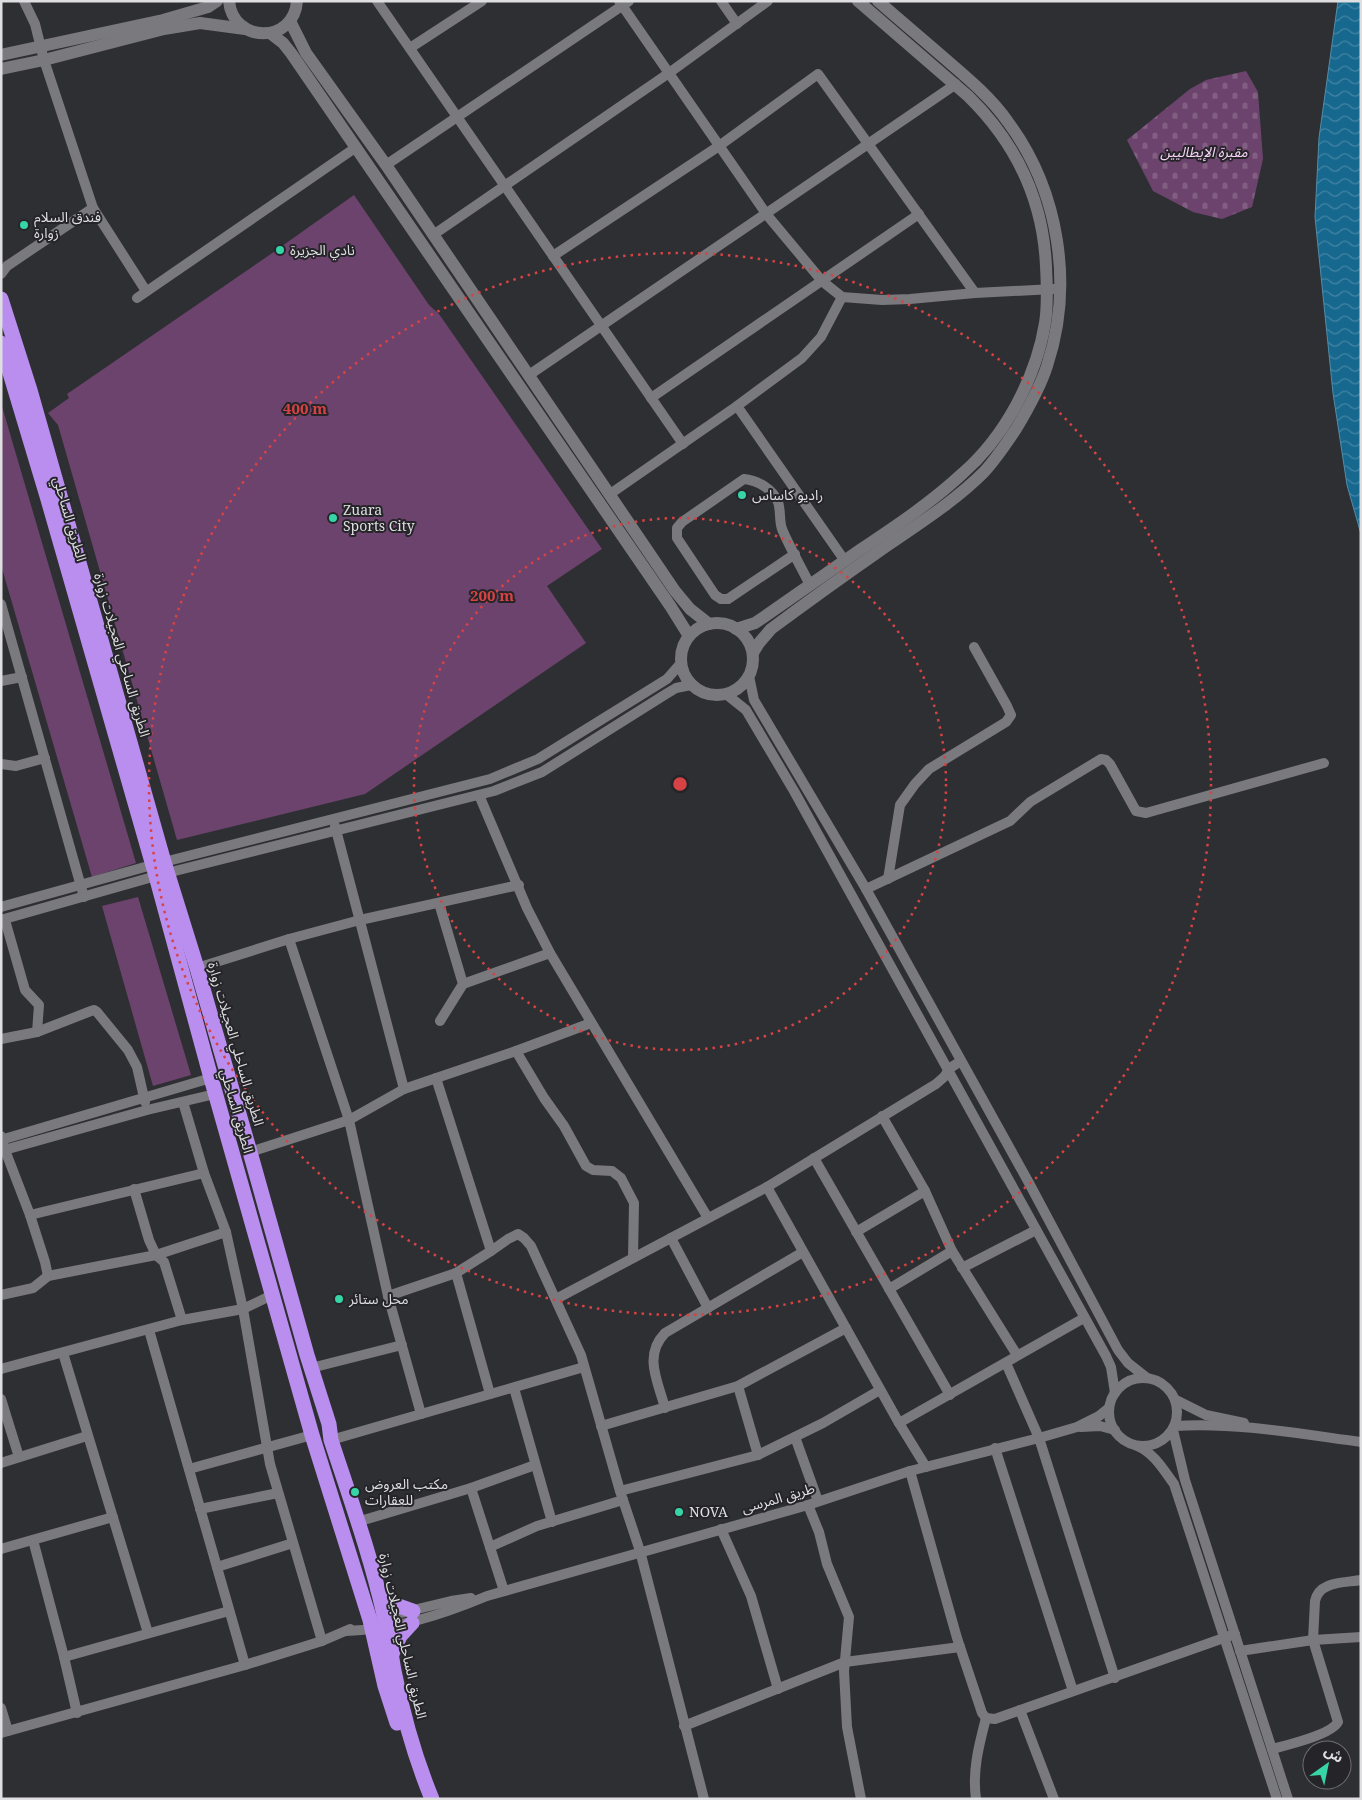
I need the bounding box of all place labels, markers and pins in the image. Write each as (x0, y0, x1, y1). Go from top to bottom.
place label: فندق السلام زوارة (34, 207, 101, 242)
marker: فندق السلام زوارة (18, 219, 30, 231)
place label: نادي الجزيرة (290, 240, 355, 261)
marker: نادي الجزيرة (274, 244, 286, 256)
place label: راديو كاساس (752, 485, 823, 504)
marker: راديو كاساس (736, 489, 748, 501)
place label: Zuara Sports City (343, 500, 415, 535)
marker: Zuara Sports City (327, 512, 339, 524)
centre of rings (671, 775, 689, 793)
place label: محل ستائر (348, 1289, 409, 1308)
marker: محل ستائر (333, 1293, 345, 1305)
place label: مكتب العروض للعقارات (365, 1474, 448, 1509)
marker: مكتب العروض للعقارات (349, 1486, 361, 1498)
place label: NOVA (689, 1502, 728, 1521)
marker: NOVA (673, 1506, 685, 1518)

